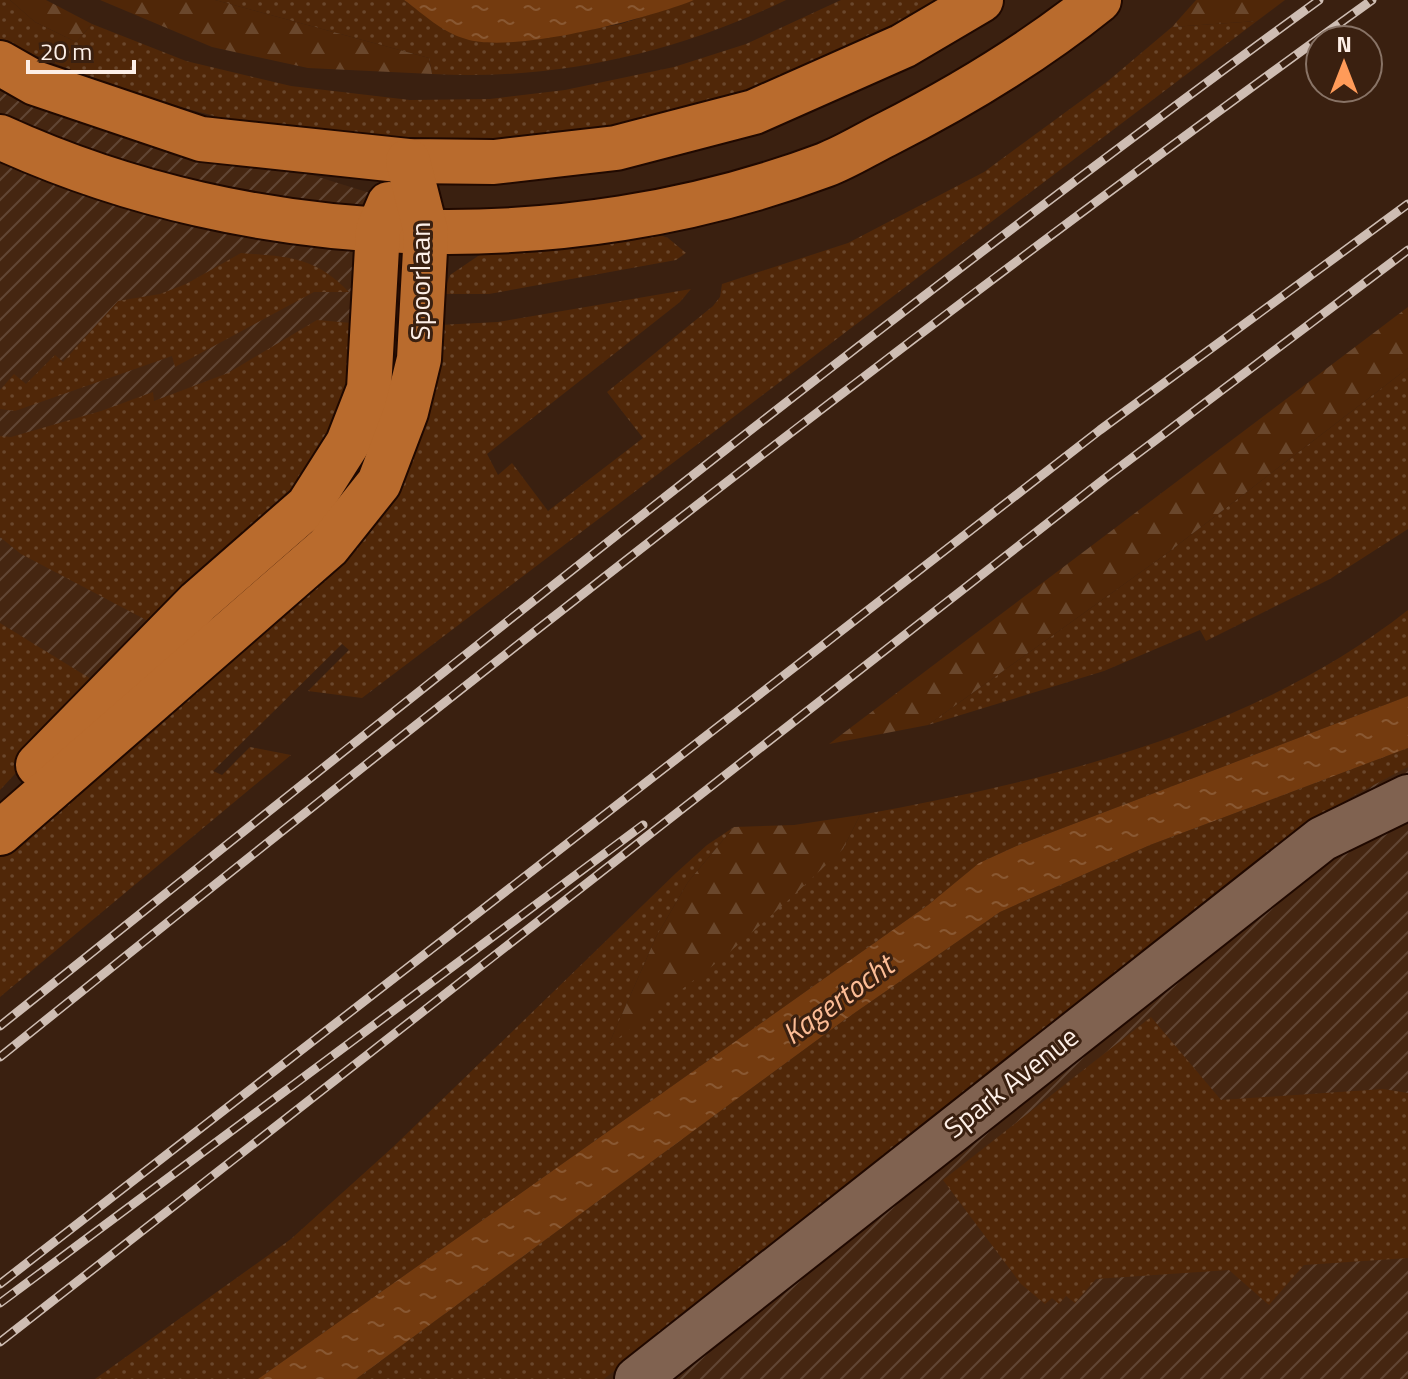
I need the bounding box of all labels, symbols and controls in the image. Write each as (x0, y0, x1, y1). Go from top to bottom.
scale bar (28, 24, 134, 74)
north arrow (1304, 24, 1384, 104)
text: N (1336, 27, 1352, 61)
text: 20 m (40, 33, 92, 69)
street label: Spoorlaan (398, 222, 441, 340)
water label: Kagertocht (772, 941, 906, 1056)
street label: Spark Avenue (934, 1015, 1087, 1148)

